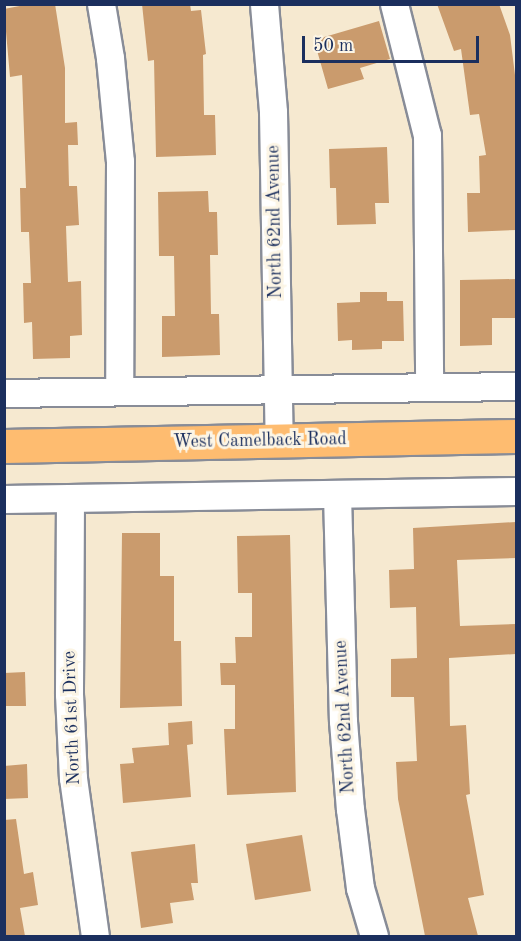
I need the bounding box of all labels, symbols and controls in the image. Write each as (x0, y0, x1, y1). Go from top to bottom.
scale bar (305, 24, 482, 62)
text: 50 m (313, 37, 353, 55)
street label: North 62nd Avenue (263, 145, 287, 299)
street label: West Camelback Road (173, 429, 347, 453)
street label: North 62nd Avenue (330, 640, 360, 794)
street label: North 61st Drive (59, 650, 85, 786)

